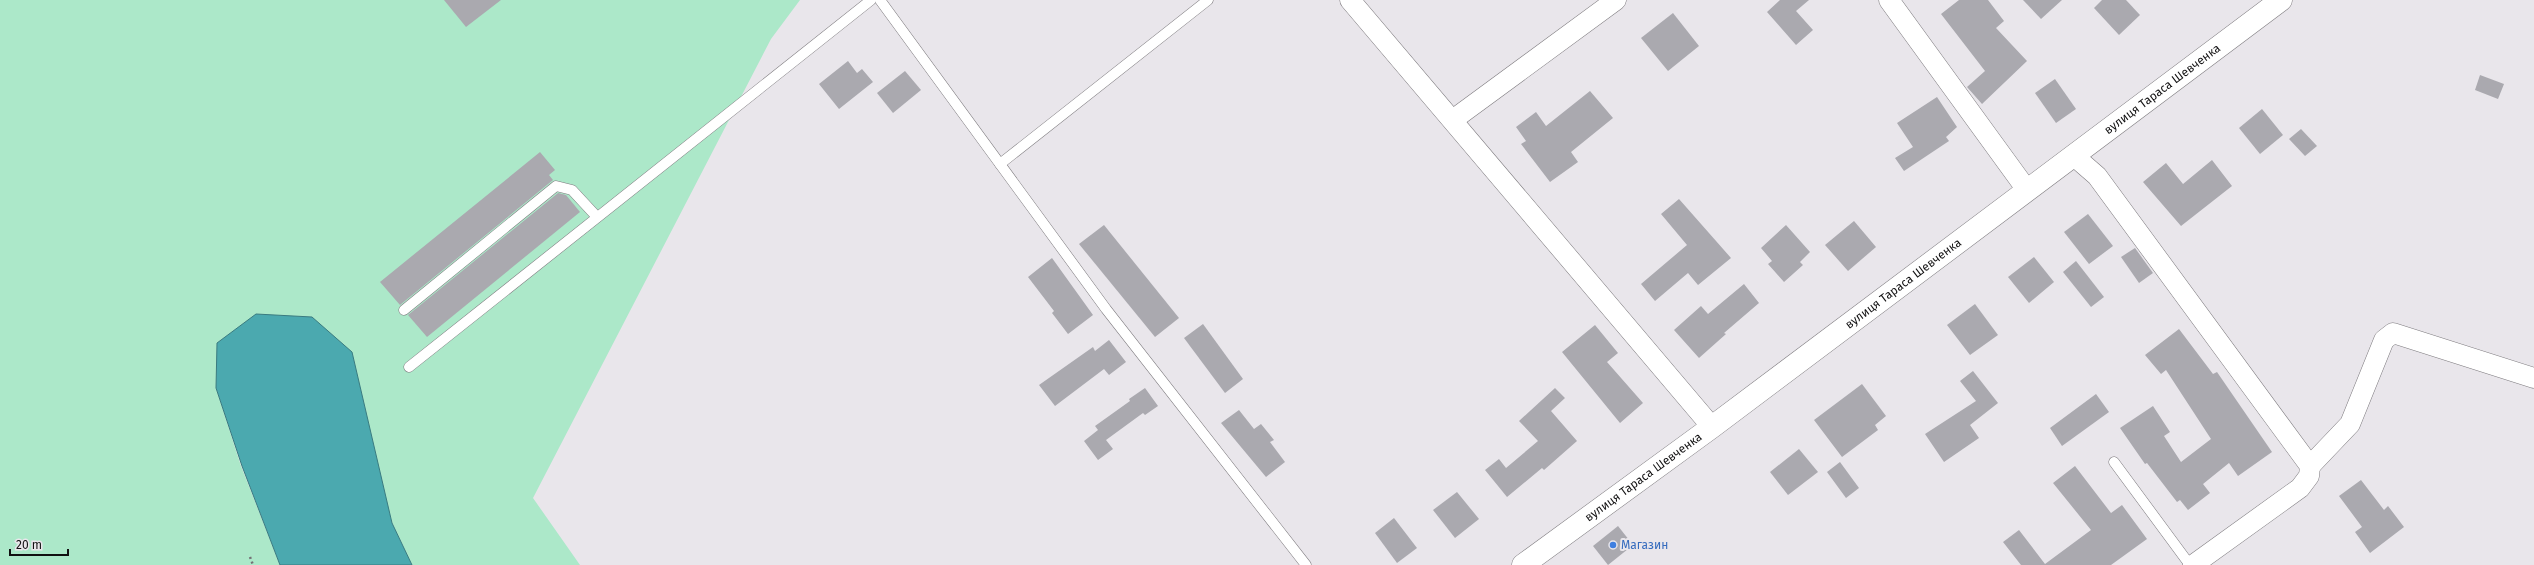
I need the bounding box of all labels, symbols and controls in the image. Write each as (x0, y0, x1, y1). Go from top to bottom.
street label: вулиця Тараса Шевченка (2101, 41, 2223, 137)
street label: вулиця Тараса Шевченка (1842, 235, 1964, 332)
street label: вулиця Тараса Шевченка (1582, 430, 1705, 525)
scale bar (10, 531, 68, 557)
text: 20 m (16, 538, 42, 552)
place label: Магазин (1621, 538, 1668, 552)
marker: Магазин (1608, 540, 1618, 550)

